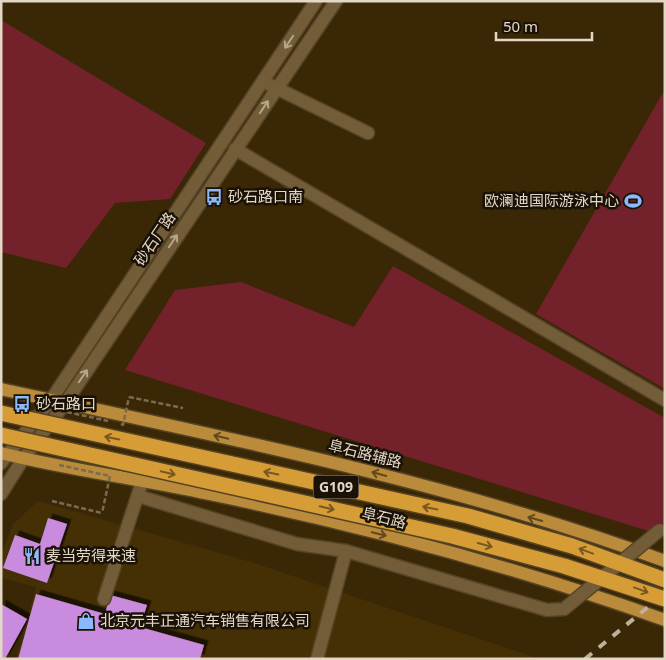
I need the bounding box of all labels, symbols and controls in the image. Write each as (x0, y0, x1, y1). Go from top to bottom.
scale bar (496, 10, 592, 42)
text: 50 m (503, 16, 538, 36)
one-way arrow (284, 35, 295, 49)
one-way arrow (259, 100, 269, 114)
place label: 砂石路口南 (228, 186, 303, 206)
bus stop icon: 砂石路口南 (204, 187, 224, 207)
place label: 欧澜迪国际游泳中心 (484, 190, 619, 210)
sports icon: 欧澜迪国际游泳中心 (623, 191, 643, 211)
street label: 砂石厂路 (129, 208, 179, 269)
one-way arrow (168, 235, 178, 249)
one-way arrow (78, 370, 88, 384)
place label: 砂石路口 (36, 393, 96, 413)
bus stop icon: 砂石路口 (12, 394, 32, 414)
one-way arrow (213, 432, 229, 441)
one-way arrow (105, 433, 121, 442)
street label: 阜石路辅路 (326, 434, 404, 472)
one-way arrow (263, 468, 279, 477)
one-way arrow (160, 469, 176, 478)
one-way arrow (372, 469, 388, 479)
road number: G109 (314, 476, 358, 498)
street label: 阜石路 (360, 502, 409, 532)
one-way arrow (422, 503, 438, 512)
one-way arrow (319, 504, 335, 513)
one-way arrow (528, 513, 544, 523)
one-way arrow (371, 530, 387, 539)
one-way arrow (477, 541, 493, 550)
place label: 麦当劳得来速 (46, 545, 136, 565)
restaurant icon: 麦当劳得来速 (22, 546, 42, 566)
one-way arrow (579, 546, 594, 555)
one-way arrow (633, 586, 648, 595)
place label: 北京元丰正通汽车销售有限公司 (100, 610, 310, 630)
shop icon: 北京元丰正通汽车销售有限公司 (76, 611, 96, 631)

